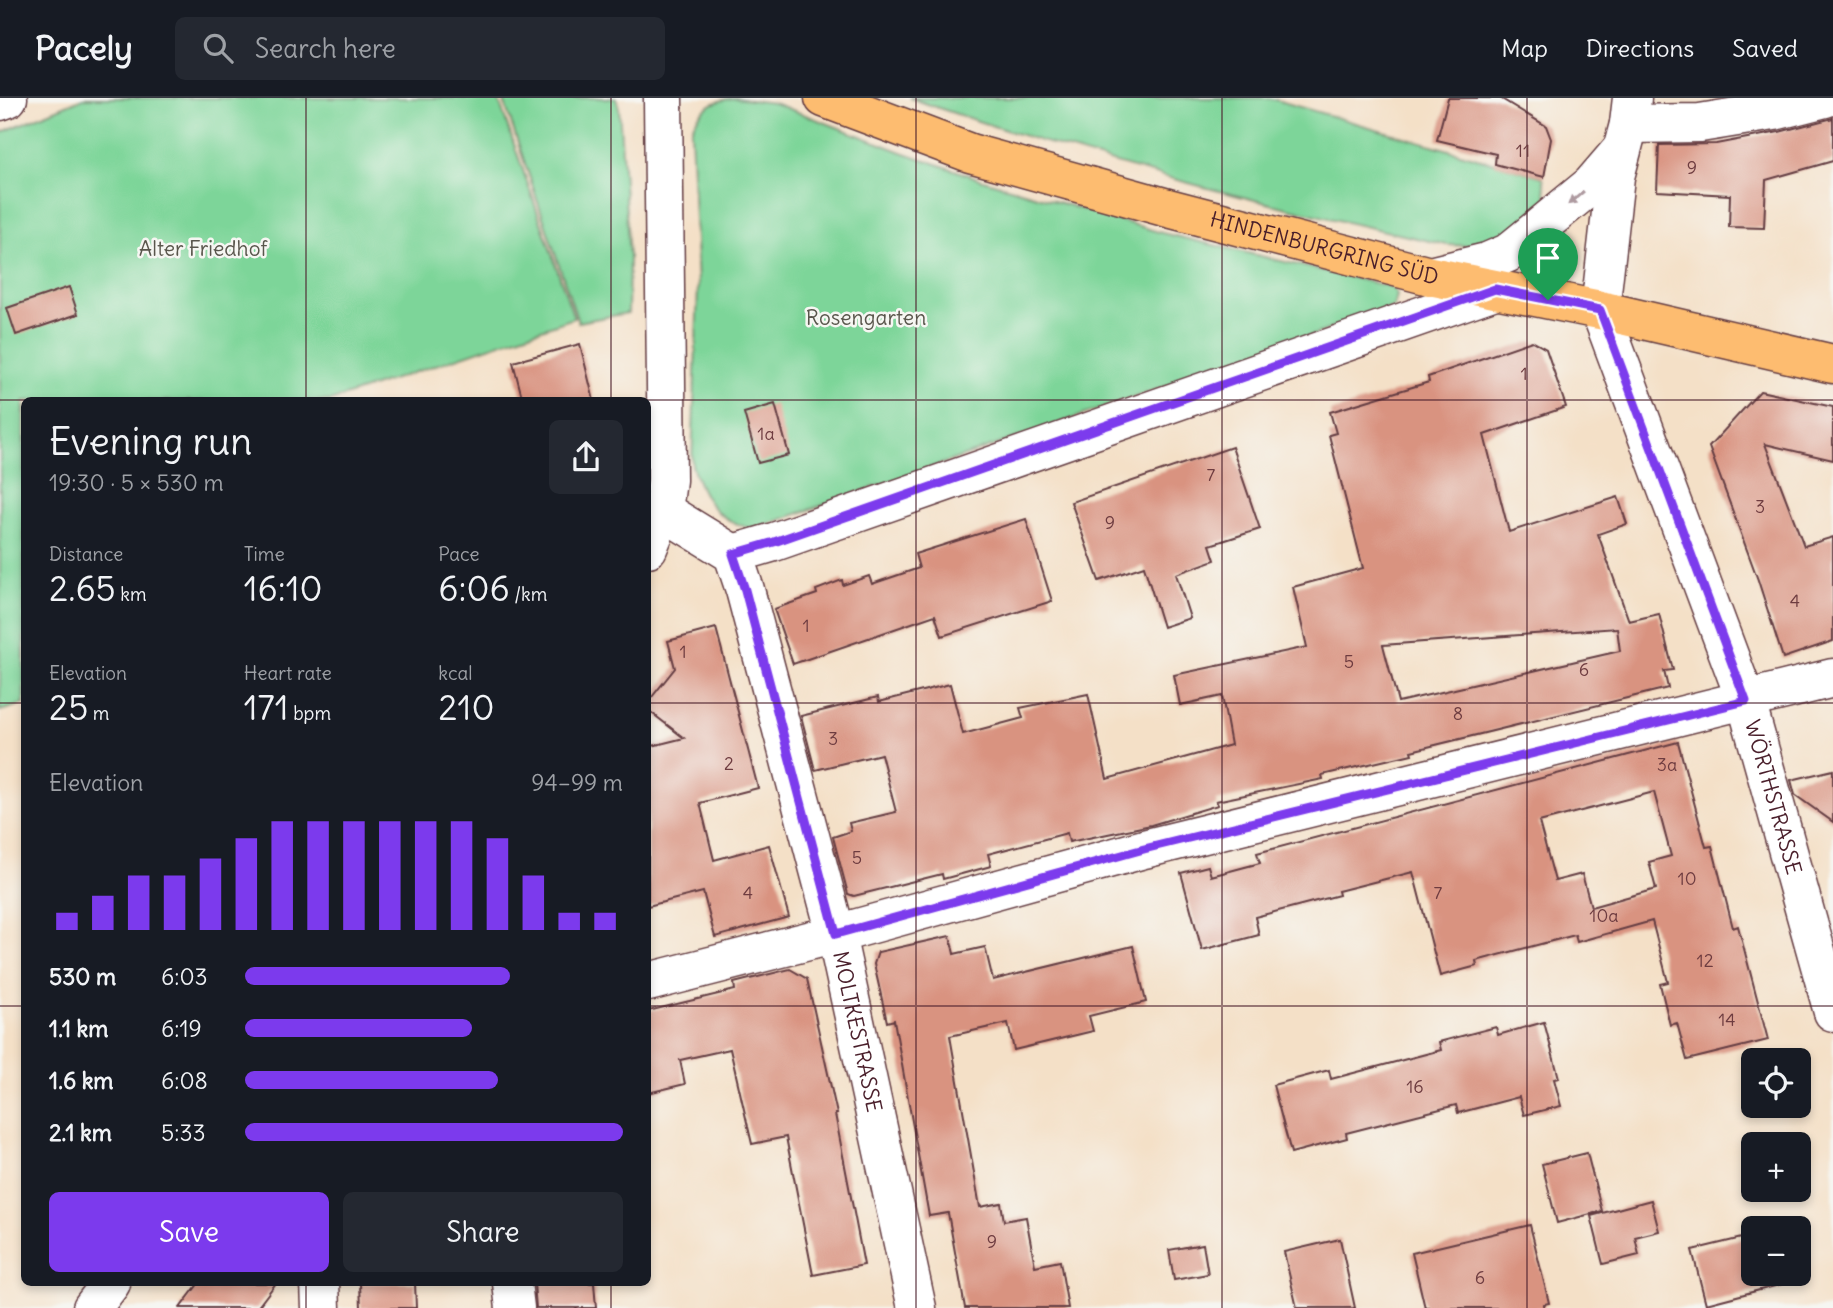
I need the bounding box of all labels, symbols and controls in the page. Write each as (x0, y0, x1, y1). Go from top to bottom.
search box (175, 17, 665, 80)
text: Pacely (35, 27, 133, 69)
icon: search (199, 29, 237, 67)
text: Search here (255, 32, 396, 65)
text: Map (1501, 33, 1548, 63)
text: Directions (1586, 33, 1694, 63)
text: Saved (1732, 33, 1798, 63)
house number: 11 (1516, 139, 1530, 162)
house number: 9 (1687, 156, 1697, 179)
one-way arrow (1567, 190, 1584, 205)
street label: HINDENBURGRING SÜD (1207, 205, 1441, 290)
pin (1518, 228, 1578, 300)
park label: Alter Friedhof (139, 235, 268, 262)
icon: arrive (1529, 239, 1567, 277)
park label: Rosengarten (806, 304, 926, 331)
house number: 1 (1520, 362, 1528, 385)
text: Evening run (49, 418, 252, 465)
button: share (549, 420, 623, 494)
house number: 1a (757, 422, 775, 445)
house number: 7 (1207, 463, 1216, 486)
text: 19:30 · 5 × 530 m (49, 468, 224, 497)
house number: 3 (1755, 495, 1765, 518)
house number: 9 (1105, 511, 1115, 534)
text: Distance (49, 542, 123, 566)
text: Time (244, 542, 285, 566)
text: Pace (438, 542, 480, 566)
text: 2.65 (49, 566, 116, 610)
text: 16:10 (244, 566, 323, 610)
text: 6:06 (438, 566, 510, 610)
text: km (116, 582, 147, 606)
text: /km (510, 582, 547, 606)
house number: 4 (1790, 589, 1800, 612)
house number: 1 (802, 614, 810, 637)
house number: 1 (679, 640, 687, 663)
house number: 5 (1344, 650, 1354, 673)
house number: 6 (1579, 658, 1589, 681)
text: Elevation (49, 661, 127, 685)
text: Heart rate (244, 661, 332, 685)
text: kcal (438, 661, 473, 685)
text: 25 (49, 685, 88, 729)
text: 171 (244, 685, 289, 729)
text: 210 (438, 685, 494, 729)
text: m (88, 701, 110, 725)
text: bpm (289, 701, 331, 725)
house number: 8 (1453, 702, 1463, 725)
street label: WÖRTHSTRASSE (1739, 716, 1808, 877)
house number: 3 (828, 727, 838, 750)
house number: 2 (724, 752, 734, 775)
house number: 3a (1657, 753, 1677, 776)
text: Elevation (49, 768, 143, 797)
text: 94–99 m (531, 768, 623, 797)
house number: 5 (852, 846, 862, 869)
house number: 10 (1678, 867, 1697, 890)
house number: 4 (743, 881, 753, 904)
house number: 7 (1434, 881, 1443, 904)
house number: 10a (1589, 904, 1619, 927)
street label: MOLTKESTRASSE (827, 949, 888, 1115)
house number: 12 (1696, 949, 1714, 972)
text: 530 m (49, 962, 116, 991)
text: 6:03 (161, 962, 208, 991)
house number: 14 (1718, 1008, 1736, 1031)
text: 1.1 km (49, 1014, 108, 1043)
text: 6:19 (161, 1014, 202, 1043)
map controls (1741, 1048, 1811, 1286)
button: locate (1741, 1048, 1811, 1118)
text: 1.6 km (49, 1066, 114, 1095)
text: 6:08 (161, 1066, 208, 1095)
house number: 16 (1406, 1075, 1424, 1098)
text: 2.1 km (49, 1118, 112, 1147)
text: 5:33 (161, 1118, 206, 1147)
button: + (1741, 1132, 1811, 1202)
button: Save (49, 1192, 329, 1272)
button: Share (343, 1192, 623, 1272)
button: − (1741, 1216, 1811, 1286)
house number: 9 (987, 1230, 997, 1253)
house number: 6 (1475, 1266, 1485, 1289)

